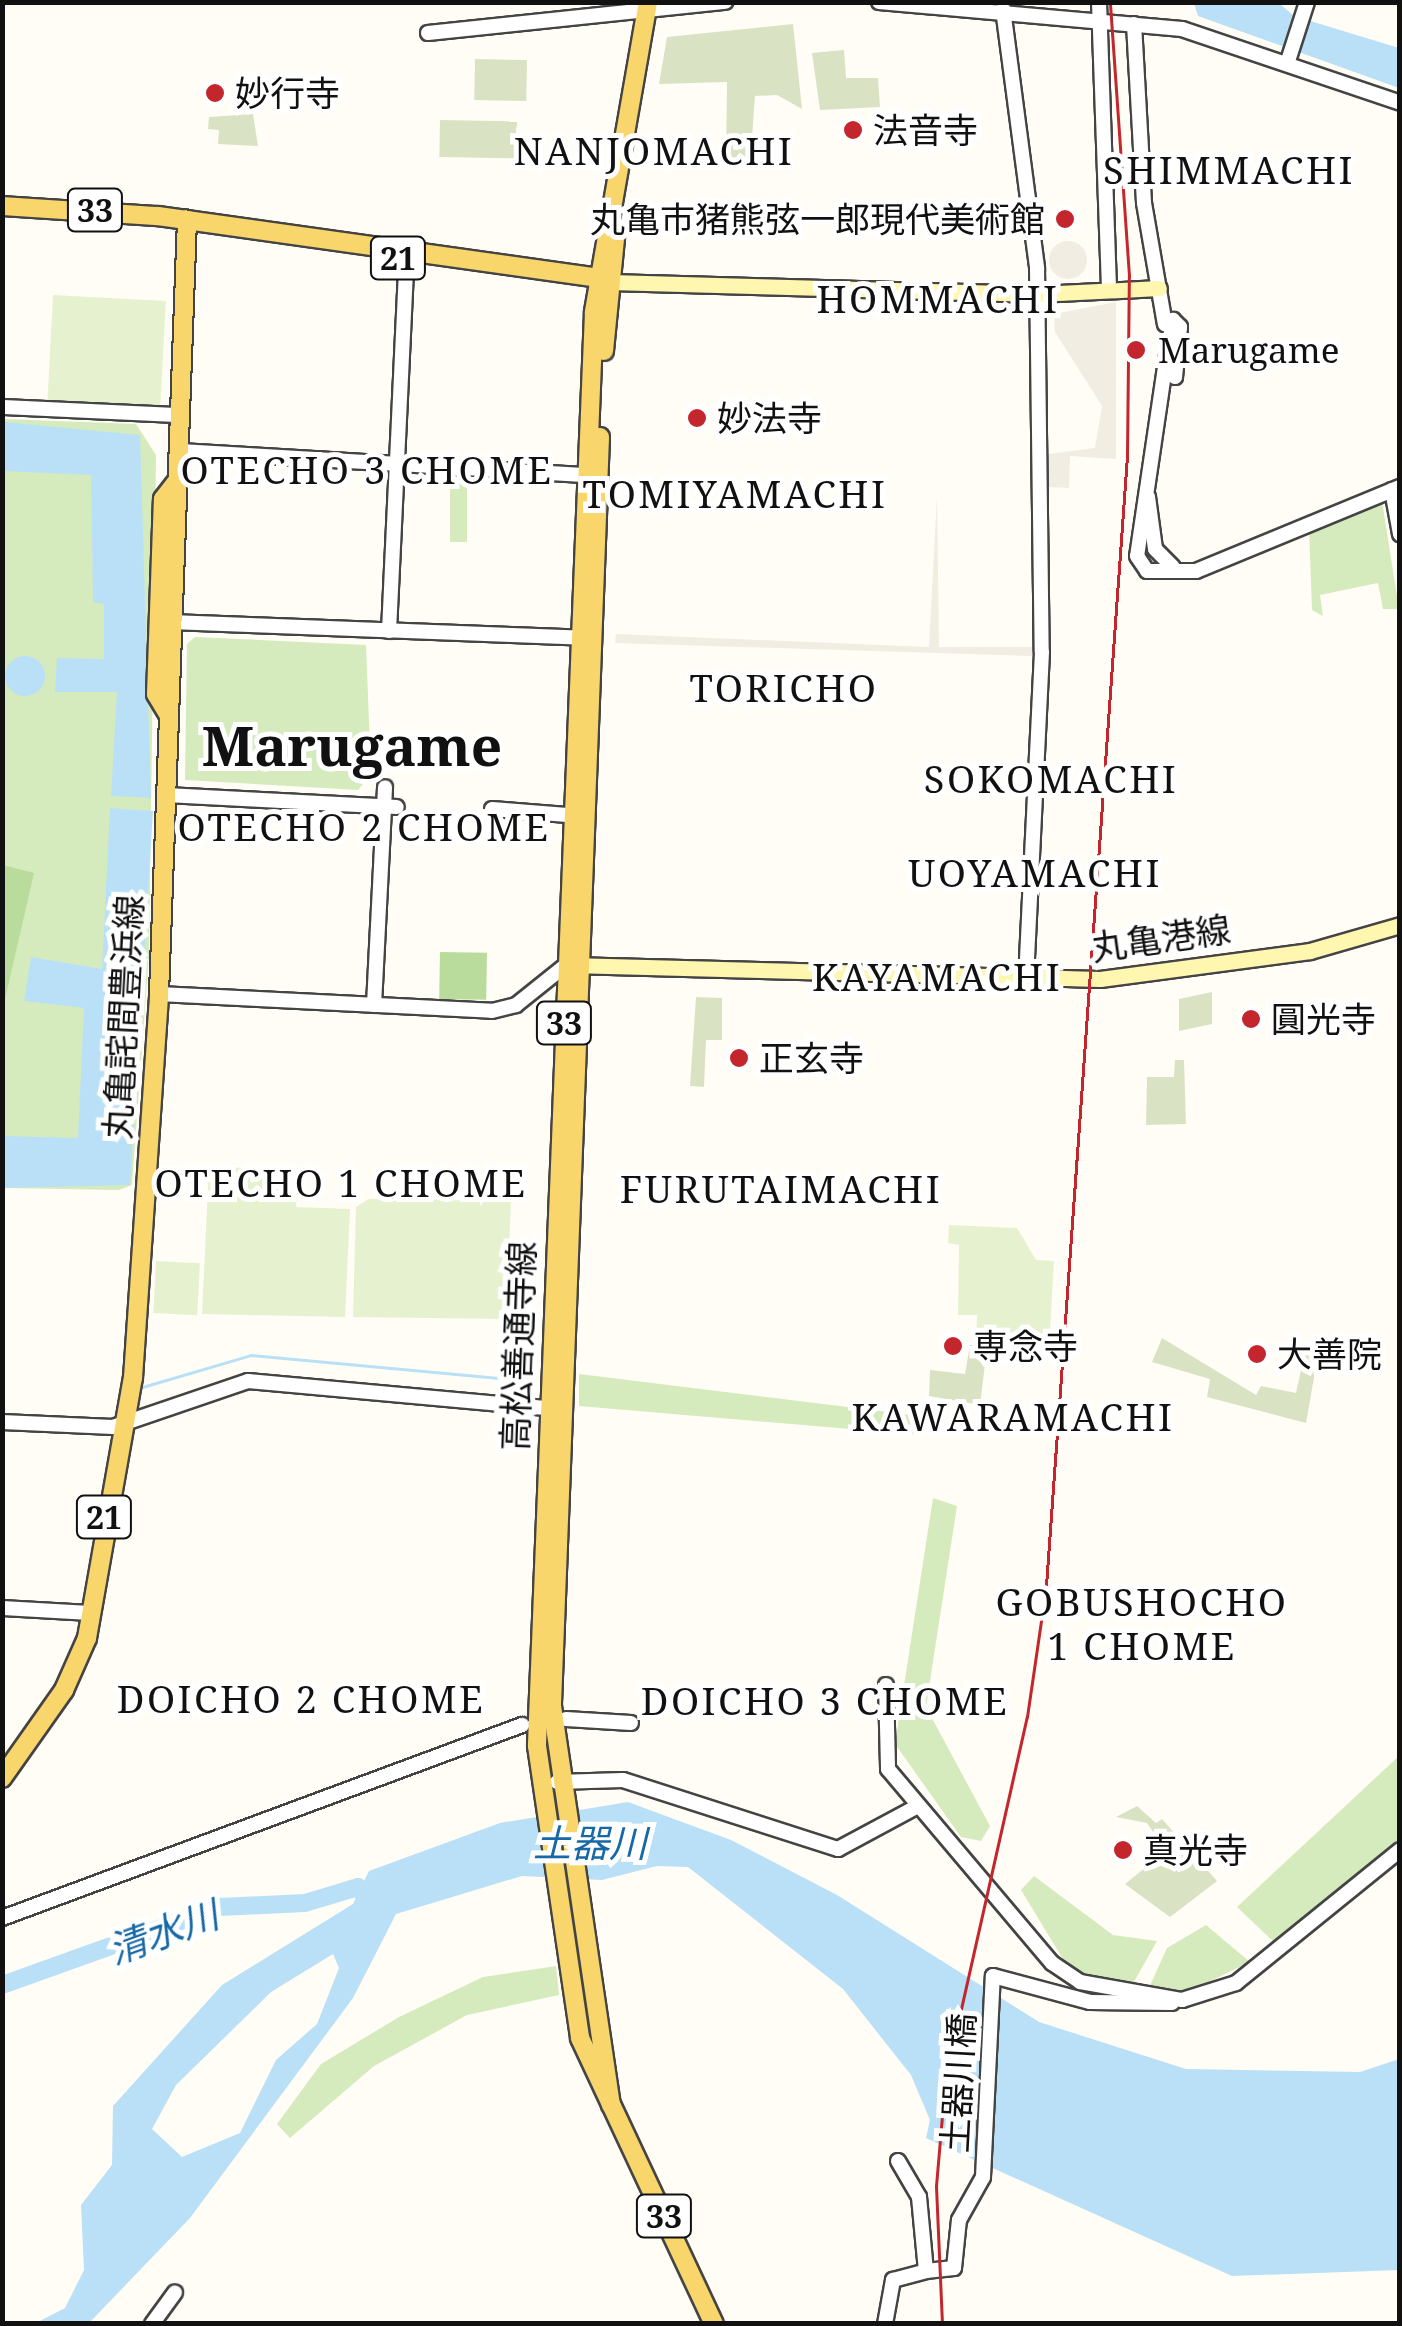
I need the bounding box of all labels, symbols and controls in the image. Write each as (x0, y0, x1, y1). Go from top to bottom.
place label: 妙行寺 (235, 72, 340, 114)
marker: 妙行寺 (204, 82, 226, 104)
place label: 法音寺 (873, 109, 978, 151)
marker: 法音寺 (842, 119, 864, 141)
district label: NANJOMACHI (514, 128, 794, 174)
district label: SHIMMACHI (1103, 147, 1355, 193)
road number: 33 (65, 183, 125, 237)
place label: 丸亀市猪熊弦一郎現代美術館 (590, 198, 1045, 240)
marker: 丸亀市猪熊弦一郎現代美術館 (1054, 208, 1076, 230)
road number: 21 (368, 231, 428, 285)
district label: HOMMACHI (816, 276, 1060, 322)
place label: Marugame (1158, 329, 1340, 371)
marker: Marugame (1123, 337, 1149, 363)
place label: 妙法寺 (717, 397, 822, 439)
marker: 妙法寺 (686, 407, 708, 429)
district label: OTECHO 3 CHOME (180, 447, 554, 493)
district label: TOMIYAMACHI (583, 471, 887, 517)
district label: TORICHO (690, 665, 878, 711)
district label: Marugame (202, 712, 502, 778)
district label: SOKOMACHI (924, 756, 1178, 802)
district label: OTECHO 2 CHOME (177, 804, 551, 850)
district label: UOYAMACHI (908, 850, 1162, 896)
street label: 丸亀詫間豊浜線 (96, 894, 150, 1140)
street label: 丸亀港線 (1089, 907, 1233, 969)
district label: KAYAMACHI (812, 954, 1062, 1000)
road number: 33 (534, 996, 594, 1050)
place label: 圓光寺 (1271, 998, 1376, 1040)
marker: 圓光寺 (1240, 1008, 1262, 1030)
place label: 正玄寺 (759, 1037, 864, 1079)
marker: 正玄寺 (728, 1047, 750, 1069)
district label: OTECHO 1 CHOME (154, 1160, 528, 1206)
district label: FURUTAIMACHI (620, 1166, 942, 1212)
street label: 高松善通寺線 (493, 1240, 543, 1452)
place label: 専念寺 (973, 1325, 1078, 1367)
place label: 大善院 (1277, 1333, 1382, 1375)
marker: 専念寺 (942, 1335, 964, 1357)
marker: 大善院 (1246, 1343, 1268, 1365)
district label: KAWARAMACHI (852, 1394, 1174, 1440)
road number: 21 (74, 1490, 134, 1544)
district label: GOBUSHOCHO 1 CHOME (995, 1579, 1289, 1668)
district label: DOICHO 2 CHOME (117, 1676, 485, 1722)
district label: DOICHO 3 CHOME (641, 1678, 1009, 1724)
water label: 土器川 (533, 1820, 647, 1866)
place label: 真光寺 (1143, 1829, 1248, 1871)
marker: 真光寺 (1112, 1839, 1134, 1861)
water label: 清水川 (102, 1891, 224, 1973)
street label: 土器川橋 (933, 2012, 983, 2154)
road number: 33 (634, 2189, 694, 2243)

